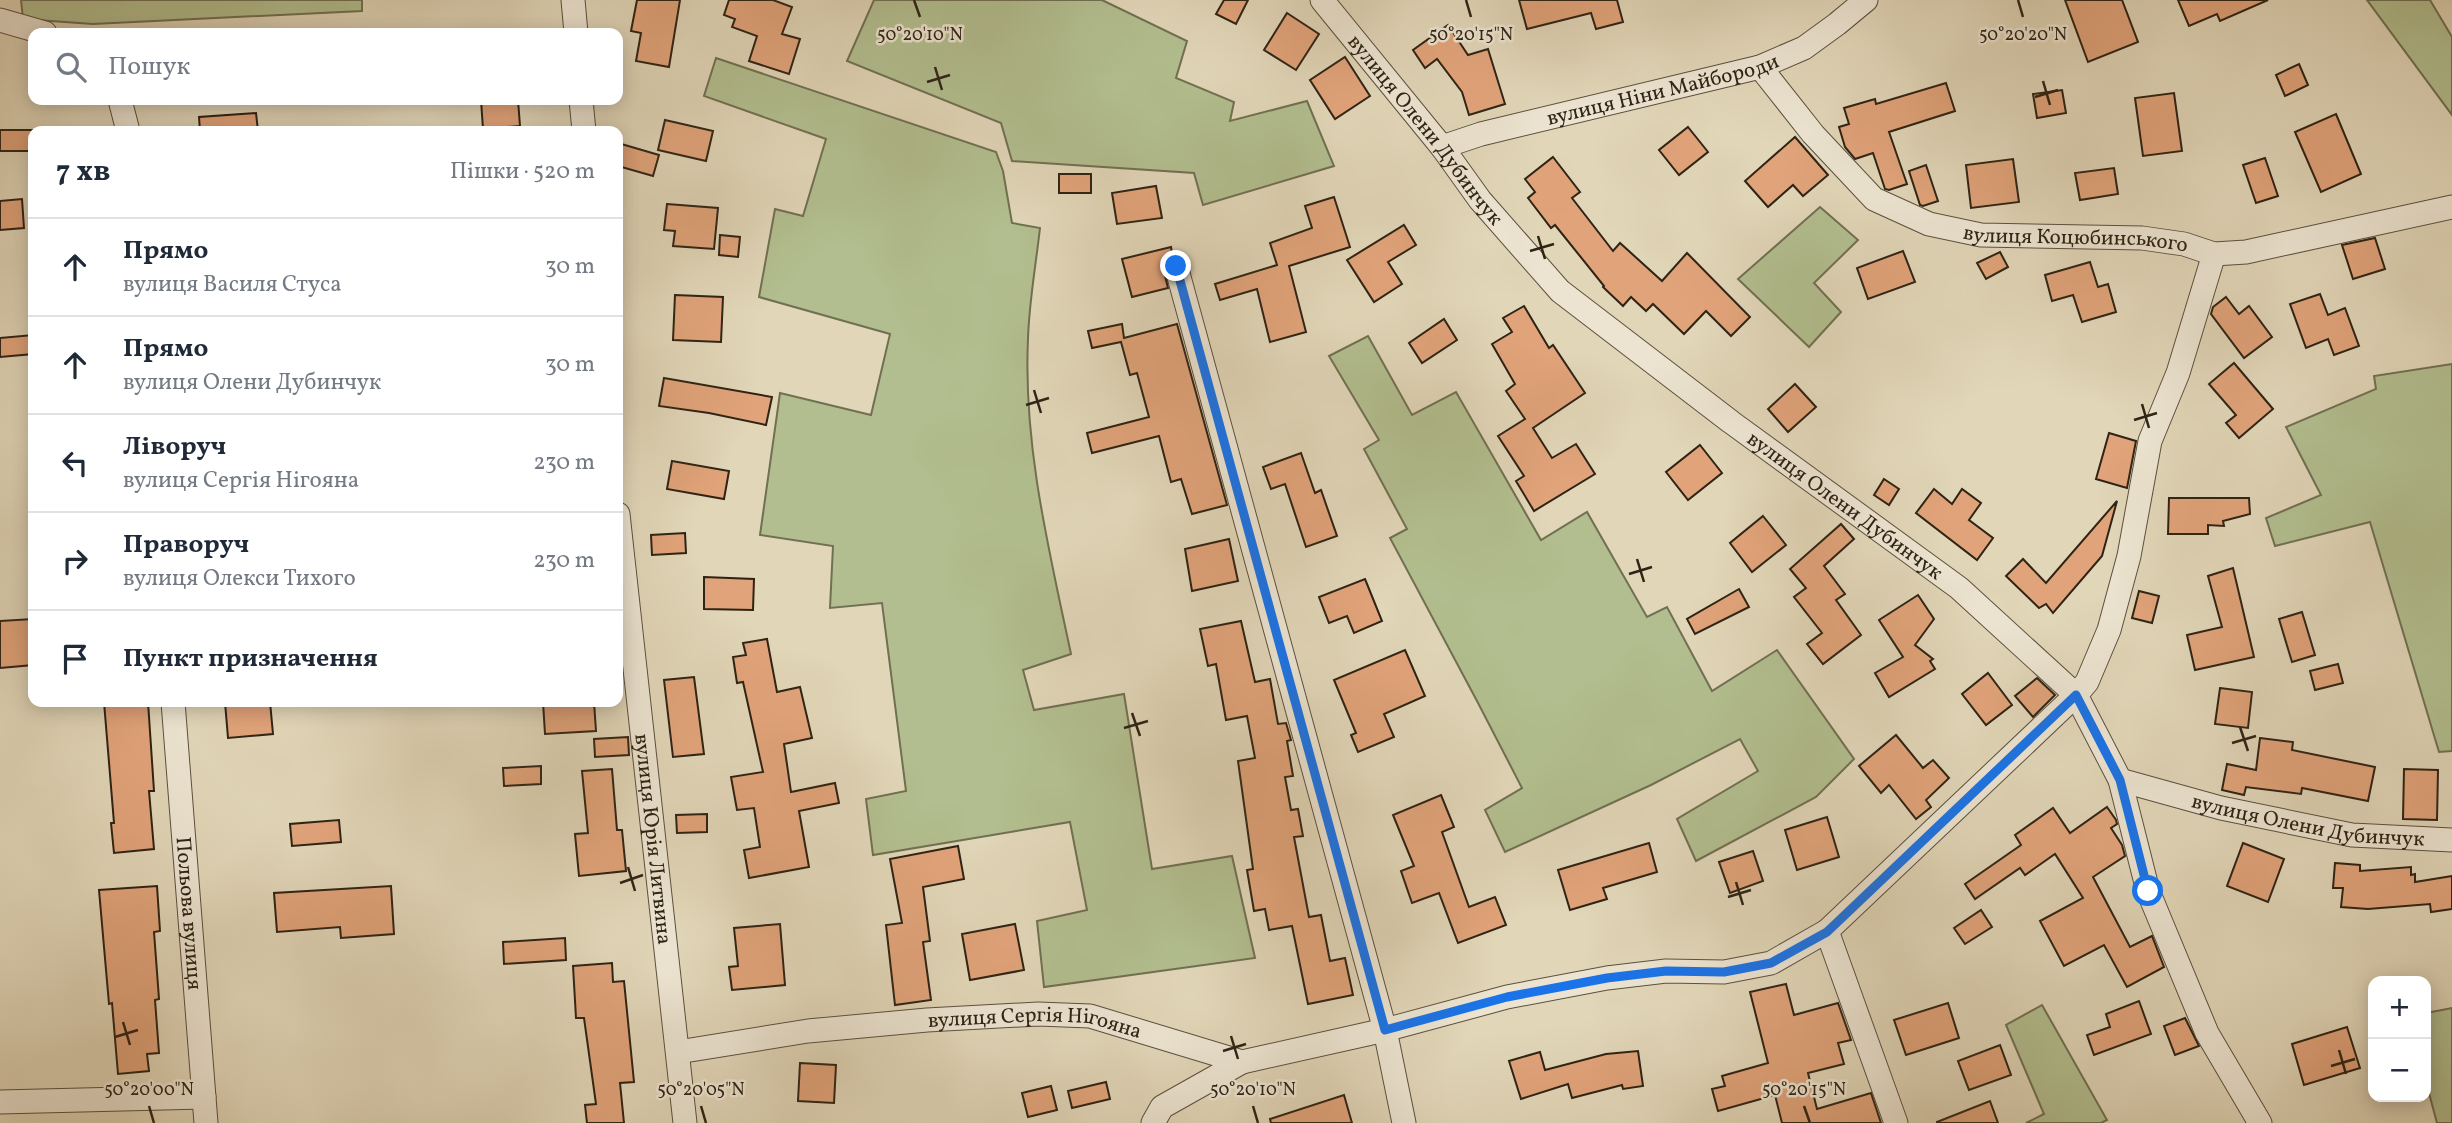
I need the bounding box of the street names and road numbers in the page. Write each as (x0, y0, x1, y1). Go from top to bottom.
street label: вулиця Олени Дубинчук (1340, 29, 1509, 232)
street label: вулиця Ніни Майбороди (1544, 47, 1784, 134)
street label: вулиця Коцюбинського (1960, 219, 2190, 260)
street label: вулиця Олени Дубинчук (1741, 425, 1948, 588)
street label: вулиця Юрія Литвина (626, 732, 678, 946)
street label: вулиця Олени Дубинчук (2188, 788, 2425, 855)
street label: Польова вулиця (168, 836, 209, 991)
street label: вулиця Сергія Нігояна (927, 1001, 1145, 1047)

